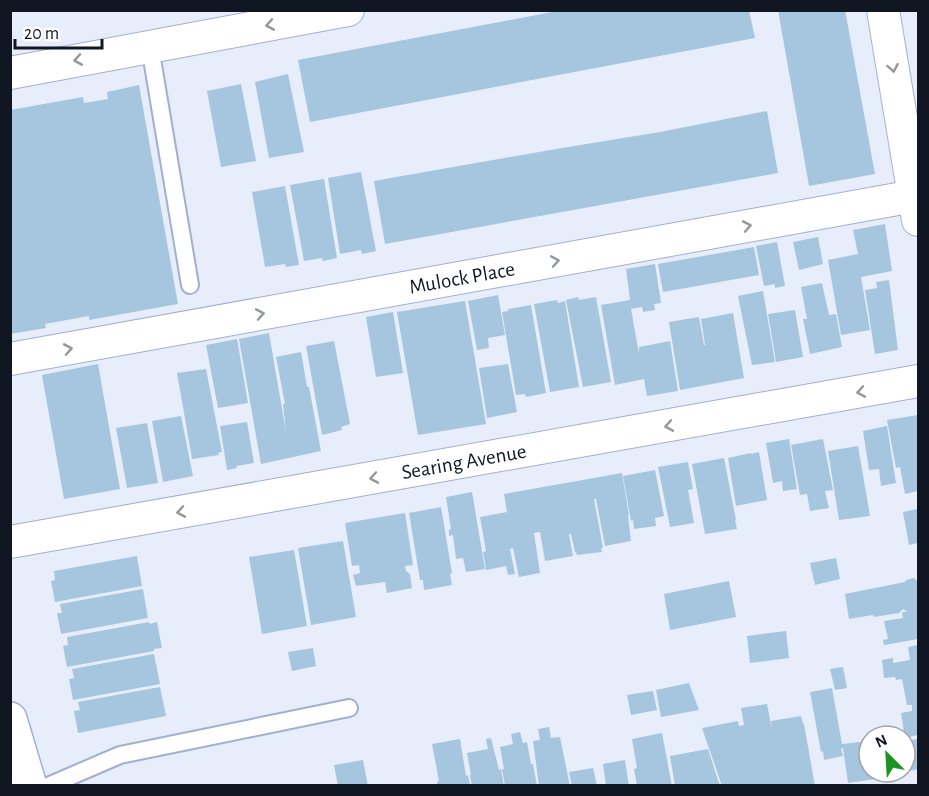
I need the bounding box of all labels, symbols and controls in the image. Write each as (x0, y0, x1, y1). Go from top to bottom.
scale bar (15, 12, 102, 50)
one-way arrow (265, 18, 275, 31)
text: 20 m (24, 25, 59, 43)
one-way arrow (74, 53, 84, 66)
one-way arrow (886, 63, 899, 73)
one-way arrow (742, 220, 752, 233)
one-way arrow (550, 255, 560, 268)
street label: Mulock Place (407, 258, 517, 298)
one-way arrow (255, 308, 265, 321)
one-way arrow (63, 343, 73, 356)
one-way arrow (856, 385, 866, 397)
one-way arrow (664, 419, 674, 431)
street label: Searing Avenue (400, 441, 528, 483)
one-way arrow (369, 471, 379, 484)
one-way arrow (177, 505, 187, 518)
north arrow (857, 724, 917, 784)
text: N (873, 732, 890, 751)

